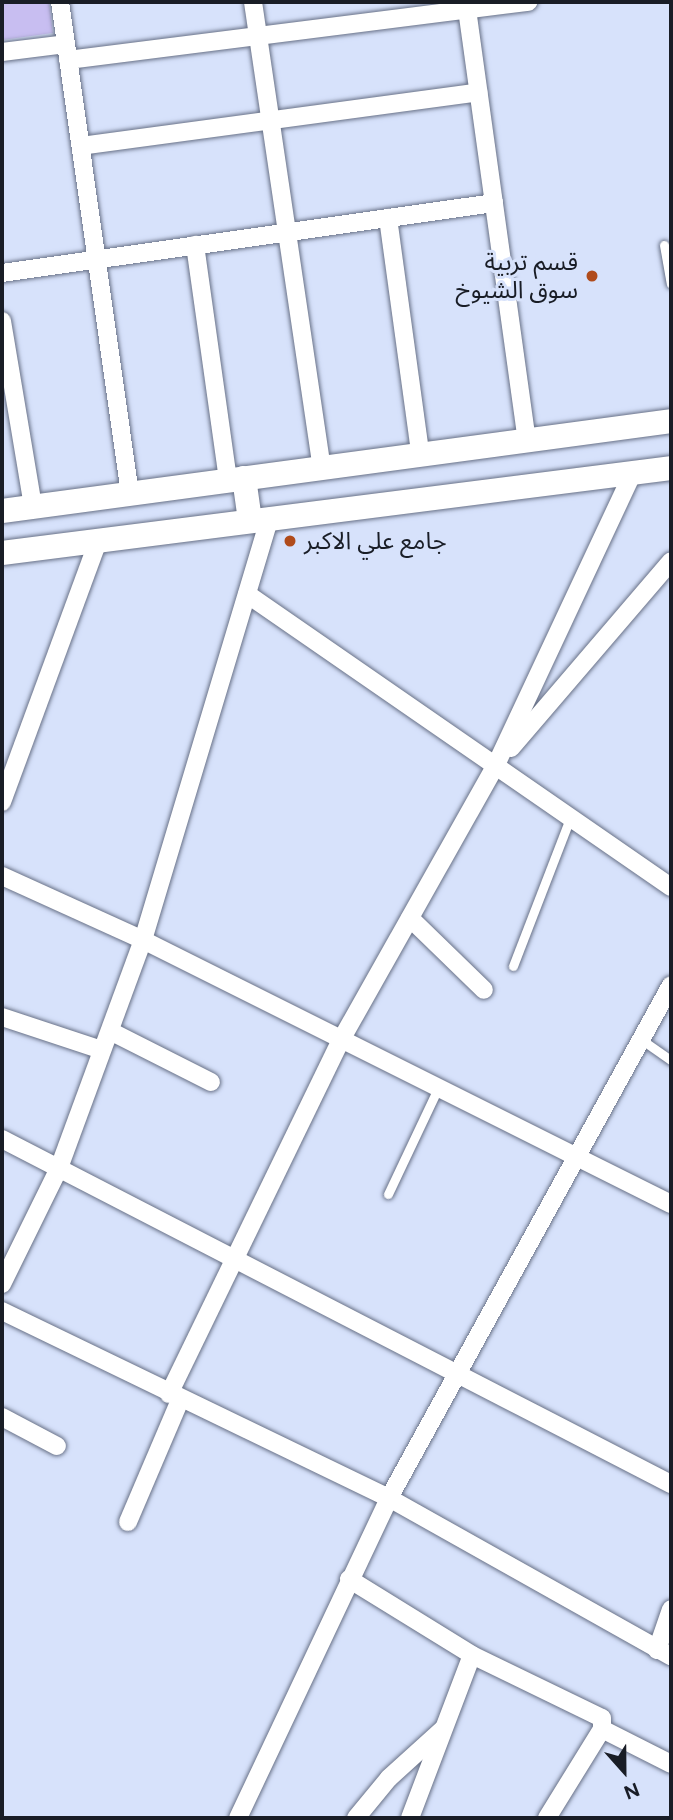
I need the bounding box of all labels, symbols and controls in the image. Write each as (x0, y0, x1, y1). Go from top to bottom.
place label: قسم تربية سوق الشيوخ (455, 248, 578, 304)
marker: قسم تربية سوق الشيوخ (584, 268, 600, 284)
place label: جامع علي الاكبر (304, 527, 447, 555)
marker: جامع علي الاكبر (282, 533, 298, 549)
north arrow (589, 1736, 659, 1806)
text: N (621, 1778, 643, 1804)

